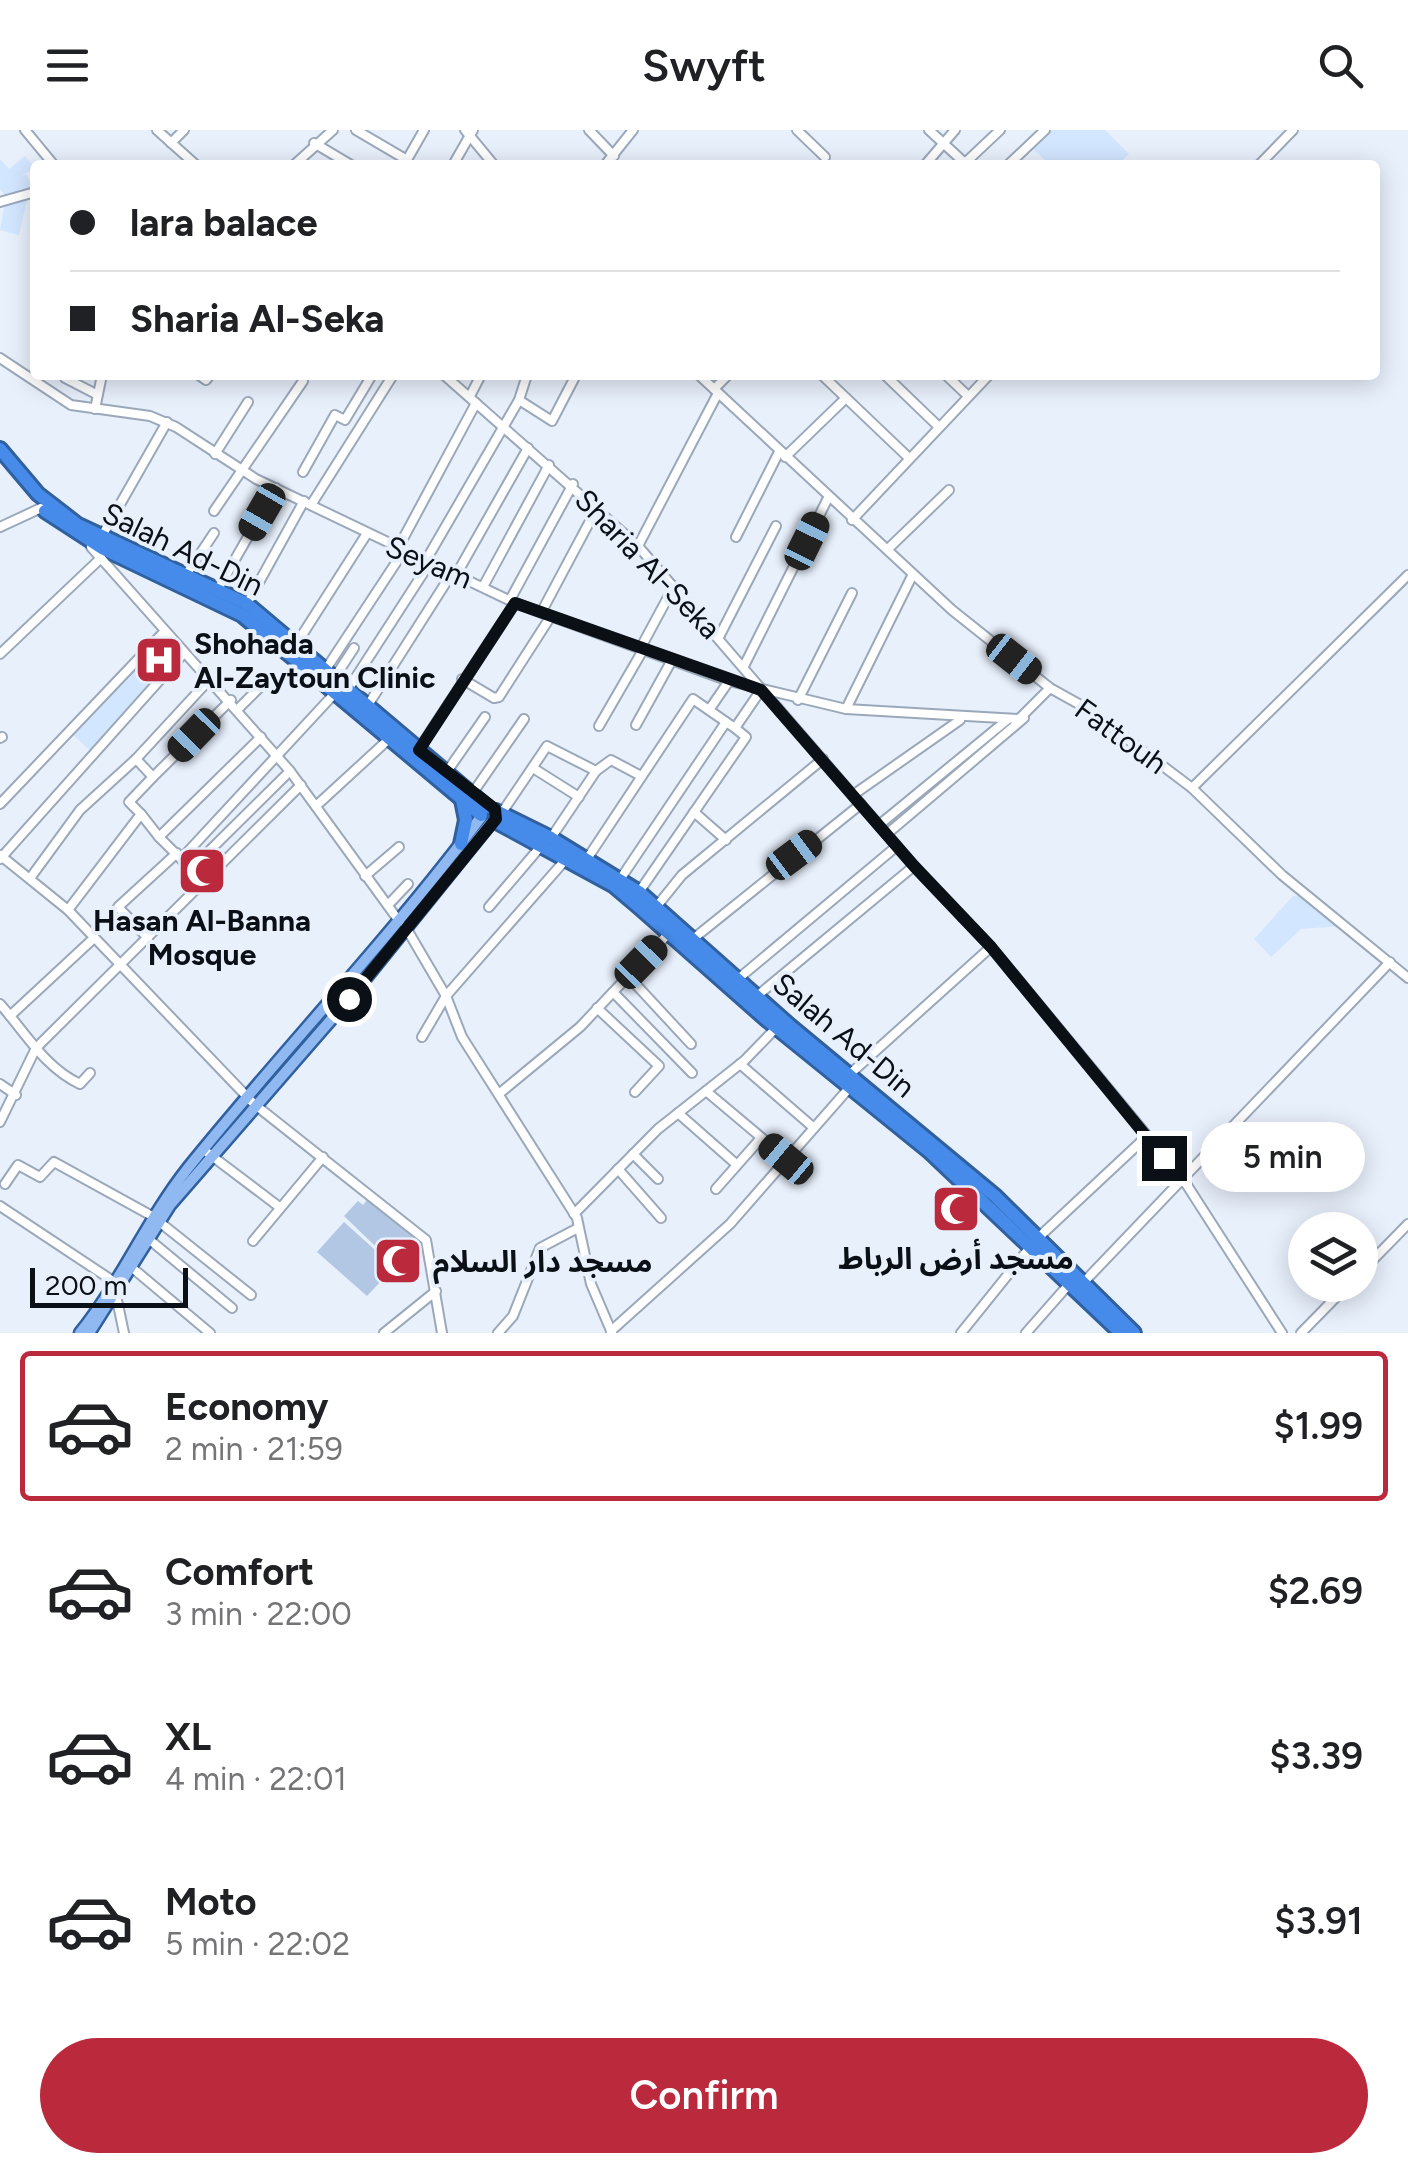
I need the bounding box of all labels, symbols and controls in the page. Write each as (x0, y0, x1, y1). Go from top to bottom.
icon: menu (40, 38, 95, 93)
text: Swyft (642, 38, 766, 92)
icon: search (1313, 38, 1368, 93)
text: lara balace (130, 200, 318, 246)
text: Sharia Al-Seka (130, 296, 384, 342)
car (234, 479, 290, 545)
street label: Sharia Al-Seka (567, 481, 729, 647)
street label: Salah Ad-Din (97, 494, 269, 604)
car (780, 507, 834, 575)
street label: Seyam (380, 527, 478, 597)
place label: Shohada Al-Zaytoun Clinic (194, 625, 436, 696)
car (981, 629, 1047, 689)
hospital icon: Shohada Al-Zaytoun Clinic (133, 634, 185, 686)
street label: Fattouh (1068, 690, 1174, 782)
car (162, 703, 226, 767)
car (761, 825, 827, 885)
mosque icon: Hasan Al-Banna Mosque (176, 845, 228, 897)
place label: Hasan Al-Banna Mosque (93, 902, 311, 973)
car (609, 930, 673, 994)
street label: Salah Ad-Din (765, 965, 923, 1105)
route start (327, 977, 372, 1022)
callout: 5 min (1199, 1123, 1364, 1193)
car (753, 1128, 819, 1190)
route end (1142, 1136, 1187, 1181)
text: 5 min (1243, 1138, 1322, 1176)
mosque icon: مسجد أرض الرباط (930, 1183, 982, 1235)
map controls (1288, 1212, 1378, 1302)
button: layers (1288, 1212, 1378, 1302)
mosque icon: مسجد دار السلام (372, 1235, 424, 1287)
place label: مسجد أرض الرباط (838, 1238, 1074, 1277)
place label: مسجد دار السلام (433, 1243, 653, 1285)
scale bar (30, 1263, 188, 1308)
text: 200 m (45, 1268, 127, 1302)
icon: car (45, 1381, 135, 1471)
text: Economy (165, 1384, 328, 1430)
text: $1.99 (1273, 1403, 1363, 1449)
text: 2 min · 21:59 (165, 1430, 343, 1468)
icon: car (45, 1546, 135, 1636)
text: Comfort (165, 1549, 314, 1595)
text: $2.69 (1268, 1568, 1363, 1614)
text: 3 min · 22:00 (165, 1595, 352, 1633)
icon: car (45, 1711, 135, 1801)
text: XL (165, 1714, 211, 1760)
text: $3.39 (1269, 1733, 1363, 1779)
text: 4 min · 22:01 (165, 1760, 347, 1798)
icon: car (45, 1876, 135, 1966)
text: Moto (165, 1879, 257, 1925)
text: $3.91 (1274, 1898, 1363, 1944)
text: 5 min · 22:02 (165, 1925, 350, 1963)
button: Confirm (40, 2038, 1368, 2153)

